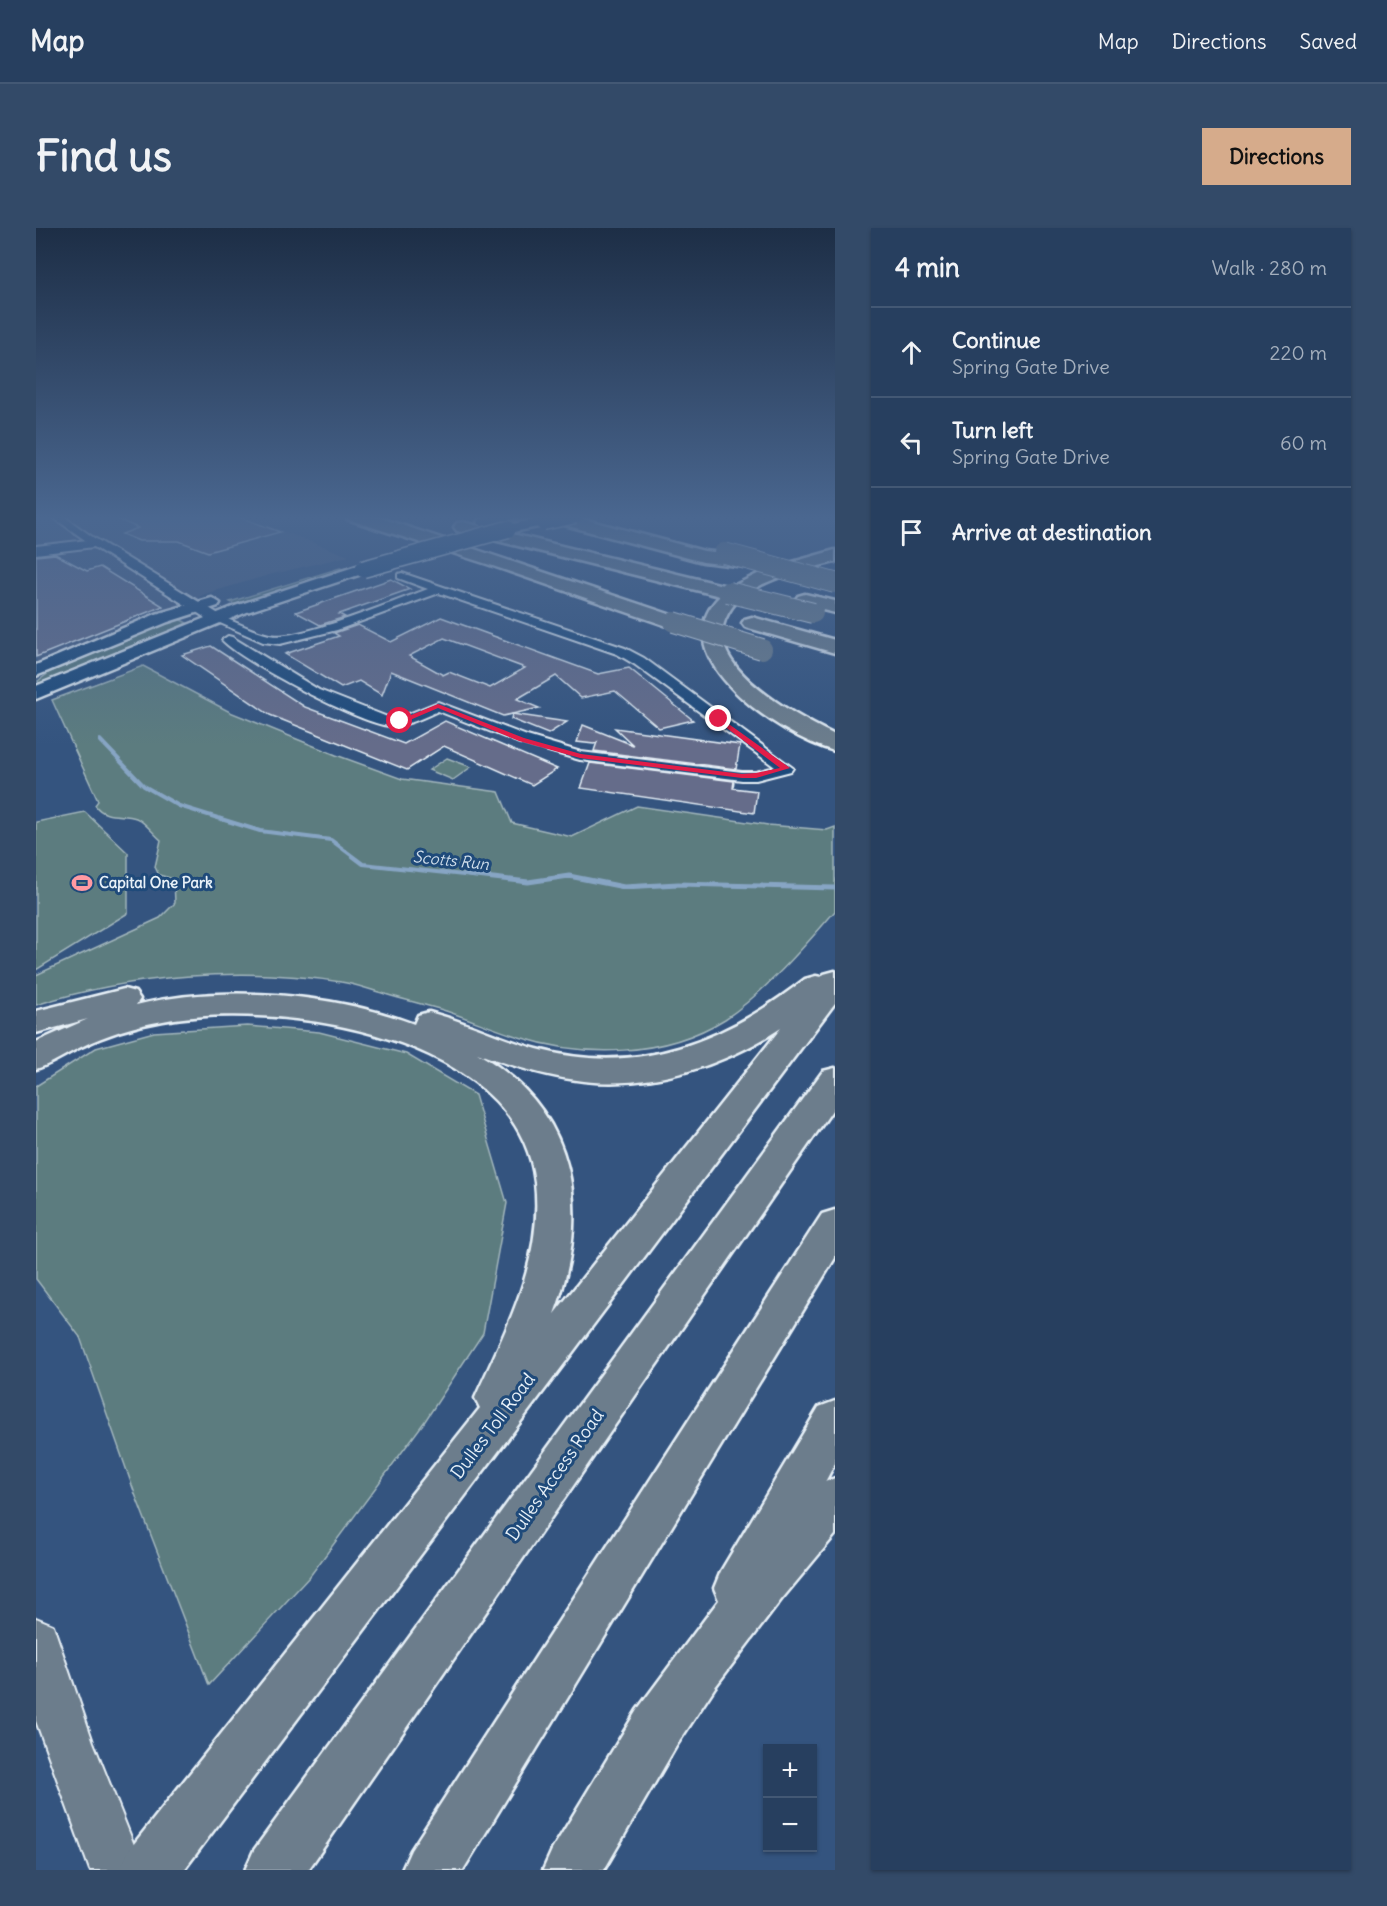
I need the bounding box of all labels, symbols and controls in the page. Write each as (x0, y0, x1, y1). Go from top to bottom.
text: Map (30, 23, 84, 59)
text: Map (1098, 28, 1139, 55)
text: Directions (1172, 28, 1266, 55)
text: Saved (1299, 28, 1357, 55)
button: Directions (1202, 128, 1351, 185)
text: Find us (36, 130, 172, 182)
text: 4 min (895, 251, 960, 284)
text: Walk · 280 m (1211, 255, 1327, 280)
text: Continue (952, 326, 1041, 354)
icon: ahead (895, 336, 928, 369)
text: 220 m (1270, 340, 1327, 365)
text: Spring Gate Drive (952, 354, 1110, 379)
text: Turn left (952, 416, 1033, 444)
icon: left (895, 426, 928, 459)
text: 60 m (1280, 430, 1327, 455)
text: Spring Gate Drive (952, 444, 1110, 469)
icon: arrive (895, 516, 928, 549)
text: Arrive at destination (952, 518, 1152, 546)
route end (705, 705, 731, 731)
route start (386, 707, 412, 733)
water label: Scotts Run (412, 846, 491, 874)
sports icon: Capital One Park (70, 871, 94, 895)
place label: Capital One Park (99, 873, 213, 893)
street label: Dulles Toll Road (445, 1368, 540, 1483)
street label: Dulles Access Road (501, 1404, 609, 1545)
map controls (763, 1744, 817, 1852)
button: + (763, 1744, 817, 1798)
button: − (763, 1798, 817, 1852)

